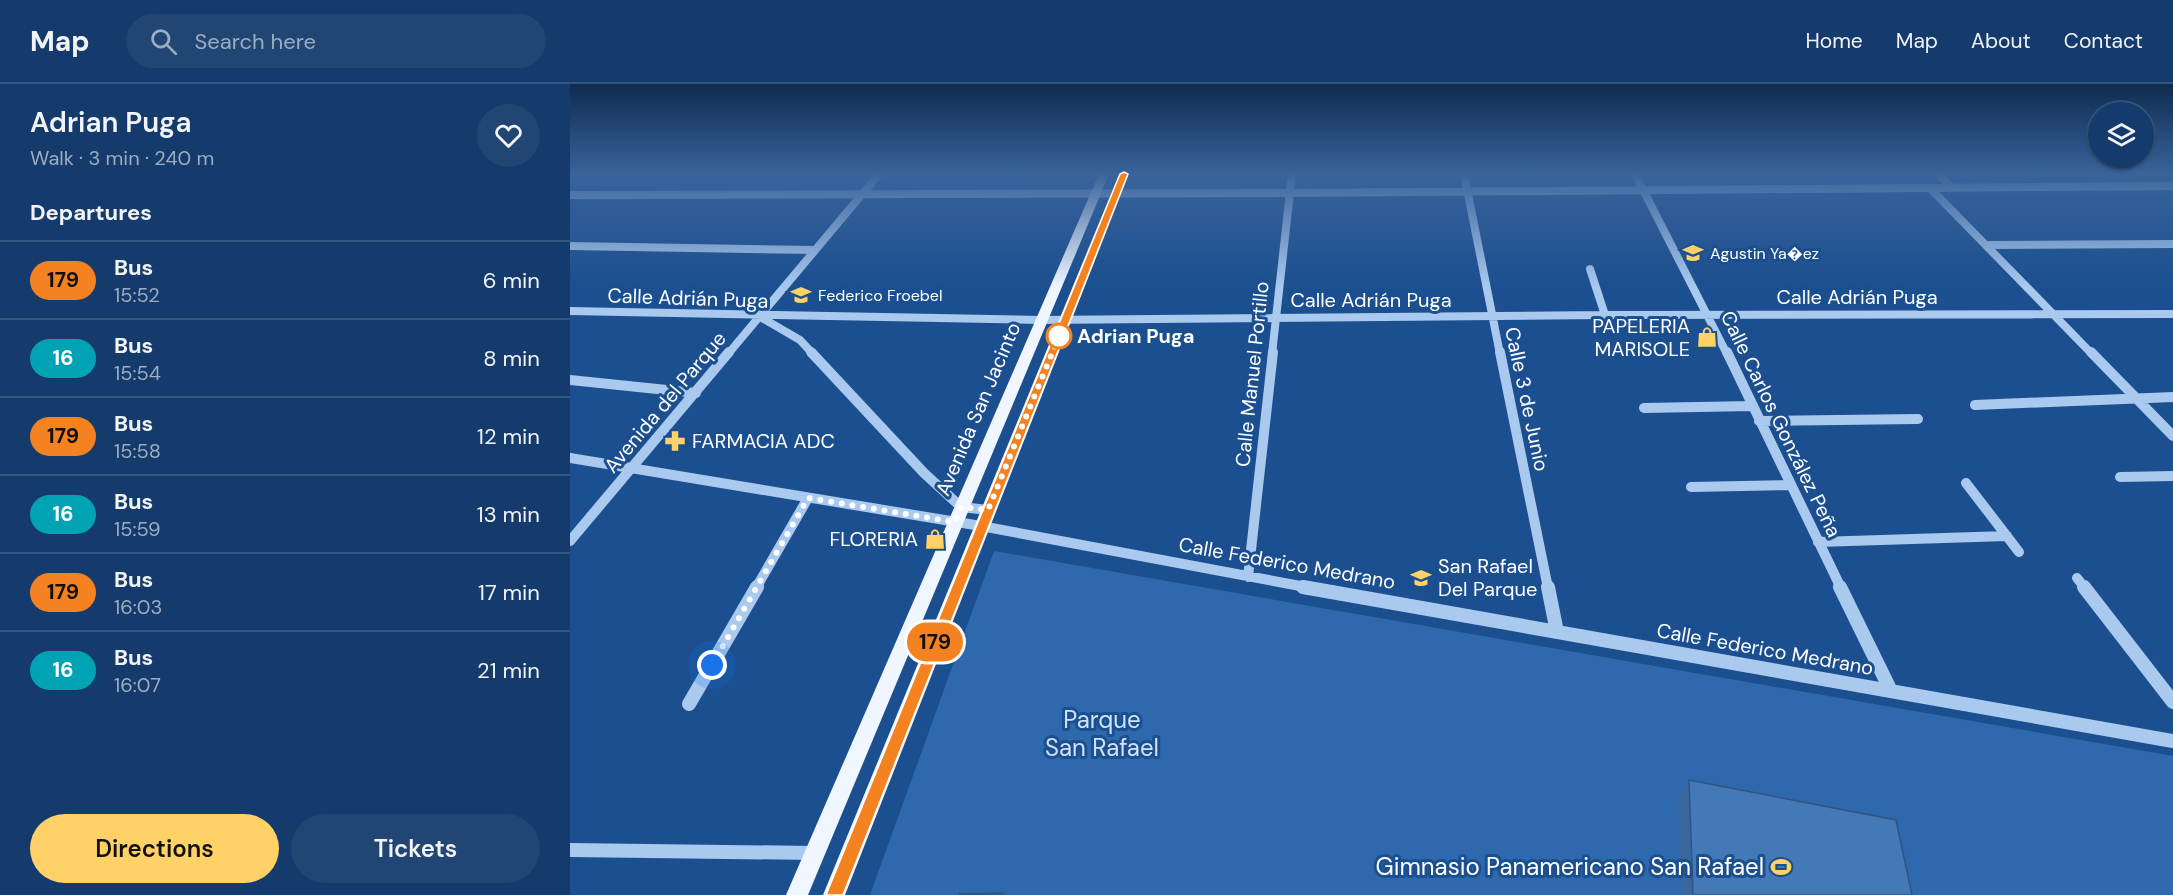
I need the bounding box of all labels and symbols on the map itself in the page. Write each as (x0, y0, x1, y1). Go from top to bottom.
school or university icon: Agustin Ya�ez (1681, 241, 1705, 265)
place label: Agustin Ya�ez (1710, 243, 1819, 264)
street label: Calle Manuel Portillo (1229, 280, 1275, 468)
street label: Calle Adrián Puga (607, 282, 769, 314)
school or university icon: Federico Froebel (789, 283, 813, 307)
street label: Calle Adrián Puga (1776, 284, 1938, 310)
place label: Federico Froebel (818, 285, 943, 306)
street label: Calle Adrián Puga (1290, 287, 1452, 313)
street label: Calle Carlos González Peña (1715, 307, 1847, 541)
place label: PAPELERIA MARISOLE (1592, 313, 1690, 362)
street label: Avenida San Jacinto (930, 318, 1026, 500)
marker: Adrian Puga (1046, 323, 1072, 349)
place label: Adrian Puga (1077, 323, 1194, 349)
street label: Calle 3 de Junio (1499, 324, 1555, 474)
shop icon: PAPELERIA MARISOLE (1695, 325, 1719, 349)
street label: Avenida del Parque (598, 326, 732, 478)
place label: FARMACIA ADC (692, 428, 835, 454)
pharmacy icon: FARMACIA ADC (663, 429, 687, 453)
place label: FLORERIA (830, 526, 918, 552)
shop icon: FLORERIA (923, 527, 947, 551)
street label: Calle Federico Medrano (1177, 531, 1397, 595)
place label: San Rafael Del Parque (1438, 553, 1537, 602)
school or university icon: San Rafael Del Parque (1409, 566, 1433, 590)
street label: Calle Federico Medrano (1655, 617, 1875, 681)
line badge: 179 (900, 622, 970, 662)
your location (697, 650, 727, 680)
park label: Parque San Rafael (1045, 704, 1159, 763)
place label: Gimnasio Panamericano San Rafael (1375, 851, 1764, 882)
sports icon: Gimnasio Panamericano San Rafael (1769, 855, 1793, 879)

